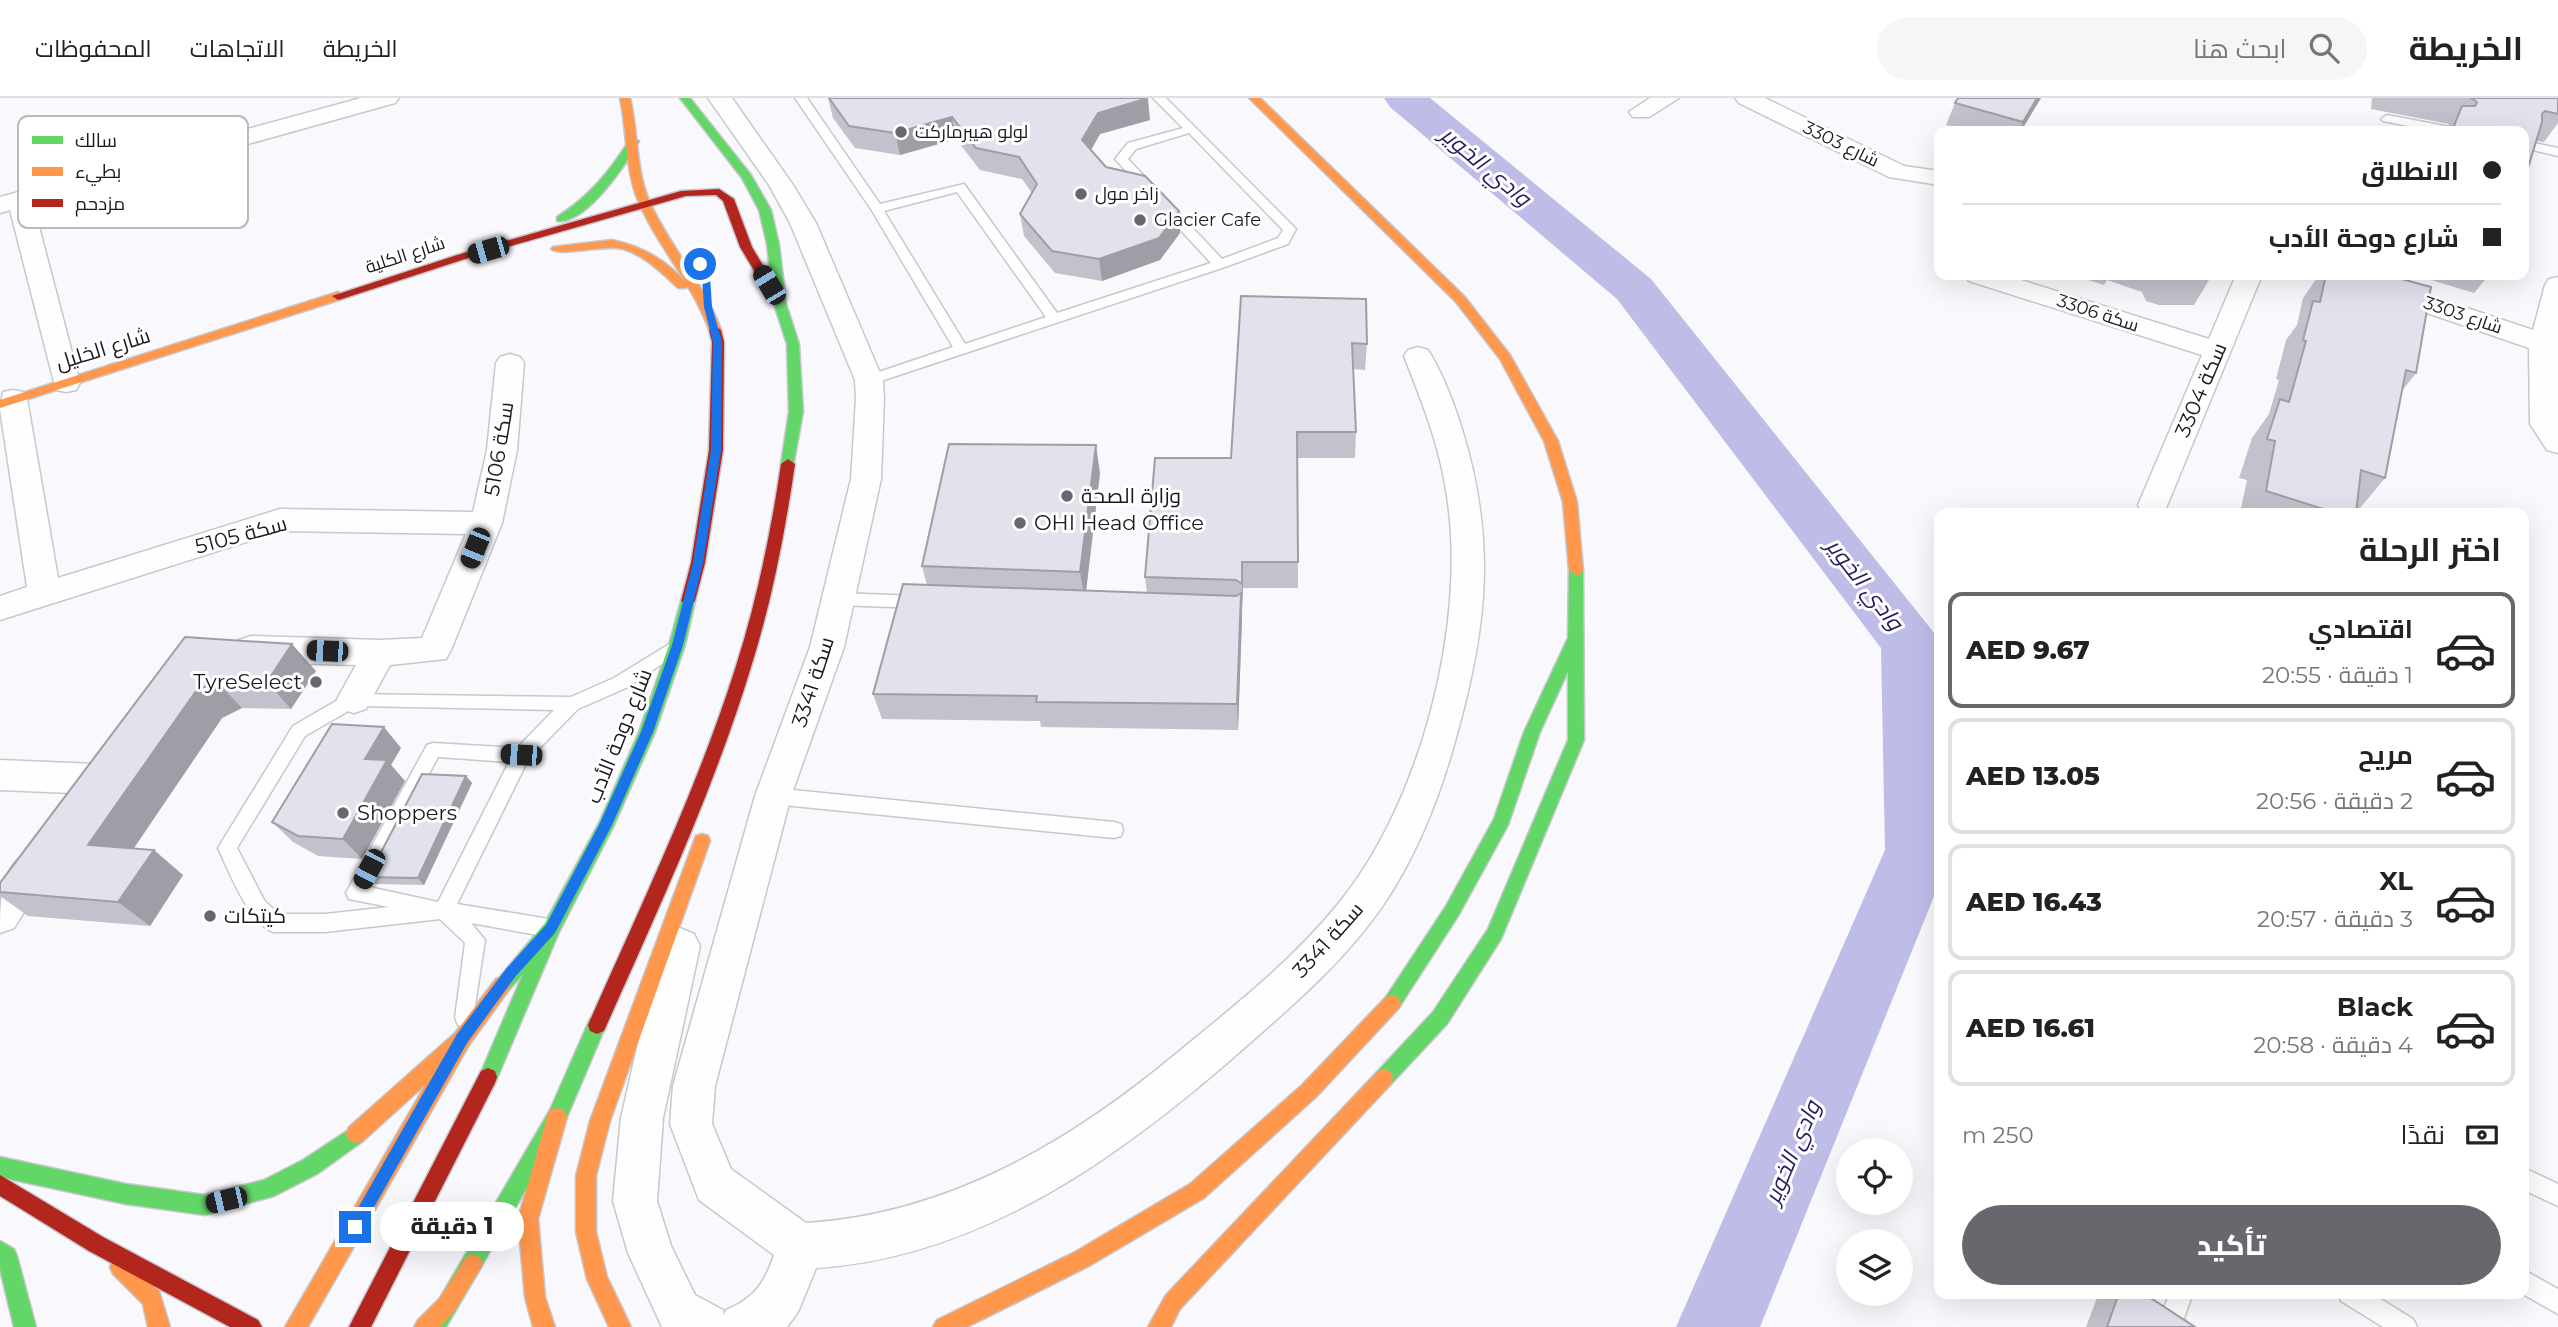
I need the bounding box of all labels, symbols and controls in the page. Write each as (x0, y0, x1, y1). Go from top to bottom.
search box (1877, 17, 2367, 80)
text: الخريطة (2409, 28, 2523, 68)
icon: search (2305, 29, 2343, 67)
text: ابحث هنا (2193, 33, 2287, 65)
text: المحفوظات (35, 34, 152, 63)
text: الاتجاهات (190, 34, 285, 63)
text: الخريطة (323, 34, 398, 63)
legend (18, 116, 248, 228)
street label: 3303 شارع (1799, 116, 1883, 173)
water label: وادي الخوير (1430, 118, 1538, 216)
place label: لولو هيبرماركت (915, 121, 1028, 143)
marker: لولو هيبرماركت (893, 124, 909, 140)
text: سالك (75, 129, 117, 152)
text: الانطلاق (2361, 155, 2459, 187)
text: بطيء (75, 160, 121, 186)
place label: زاخر مول (1095, 183, 1159, 205)
marker: زاخر مول (1073, 186, 1089, 202)
text: مزدحم (75, 192, 125, 217)
place label: Glacier Cafe (1154, 209, 1261, 231)
marker: Glacier Cafe (1132, 212, 1148, 228)
text: شارع دوحة الأدب (2269, 222, 2459, 254)
street label: شارع الكلية (362, 232, 448, 279)
car (465, 234, 512, 266)
route start (684, 248, 716, 280)
car (750, 262, 789, 308)
street label: سكة 3306 (2054, 289, 2142, 337)
street label: 3303 شارع (2420, 291, 2505, 340)
street label: شارع الخليل (53, 322, 154, 377)
street label: سكة 3304 (2169, 339, 2232, 441)
street label: سكة 5106 (479, 400, 518, 498)
place label: وزارة الصحة (1081, 483, 1181, 508)
marker: وزارة الصحة (1059, 488, 1075, 504)
street label: سكة 5105 (192, 510, 290, 559)
place label: OHI Head Office (1034, 510, 1204, 535)
marker: OHI Head Office (1012, 515, 1028, 531)
car (458, 525, 493, 571)
water label: وادي الخوير (1815, 530, 1911, 639)
text: اختر الرحلة (2359, 530, 2501, 569)
text: اقتصادي (2308, 613, 2413, 645)
icon: car (2434, 619, 2497, 682)
street label: سكة 3341 (786, 634, 839, 730)
text: AED 9.67 (1966, 634, 2090, 666)
car (306, 640, 349, 662)
text: 1 دقيقة · 20:55 (2262, 661, 2413, 689)
street label: شارع دوحة الأدب (580, 665, 659, 808)
place label: TyreSelect (193, 669, 302, 694)
marker: TyreSelect (308, 674, 324, 690)
text: مريح (2358, 739, 2413, 771)
car (500, 743, 543, 767)
icon: car (2434, 745, 2497, 808)
text: AED 13.05 (1966, 760, 2100, 792)
text: 2 دقيقة · 20:56 (2256, 787, 2413, 815)
place label: Shoppers (357, 800, 457, 825)
marker: Shoppers (335, 805, 351, 821)
car (350, 846, 389, 892)
text: XL (2379, 865, 2413, 897)
icon: car (2434, 871, 2497, 934)
text: AED 16.43 (1966, 886, 2102, 918)
street label: سكة 3341 (1287, 897, 1368, 983)
place label: كيتكات (224, 903, 286, 928)
text: 3 دقيقة · 20:57 (2257, 905, 2413, 933)
marker: كيتكات (202, 908, 218, 924)
text: Black (2337, 991, 2413, 1023)
icon: car (2434, 997, 2497, 1060)
text: AED 16.61 (1966, 1012, 2095, 1044)
text: 4 دقيقة · 20:58 (2253, 1031, 2413, 1059)
water label: وادي الخوير (1757, 1095, 1830, 1212)
icon: cash (2463, 1116, 2501, 1154)
text: نقدًا (2401, 1119, 2445, 1151)
text: 250 m (1962, 1121, 2034, 1149)
map controls (1836, 1138, 1913, 1306)
button: locate (1836, 1138, 1913, 1215)
car (204, 1185, 249, 1215)
callout: 1 دقيقة (380, 1202, 523, 1252)
button: تأكيد (1962, 1205, 2501, 1285)
route end (339, 1211, 371, 1243)
text: 1 دقيقة (411, 1212, 493, 1240)
button: layers (1836, 1229, 1913, 1306)

